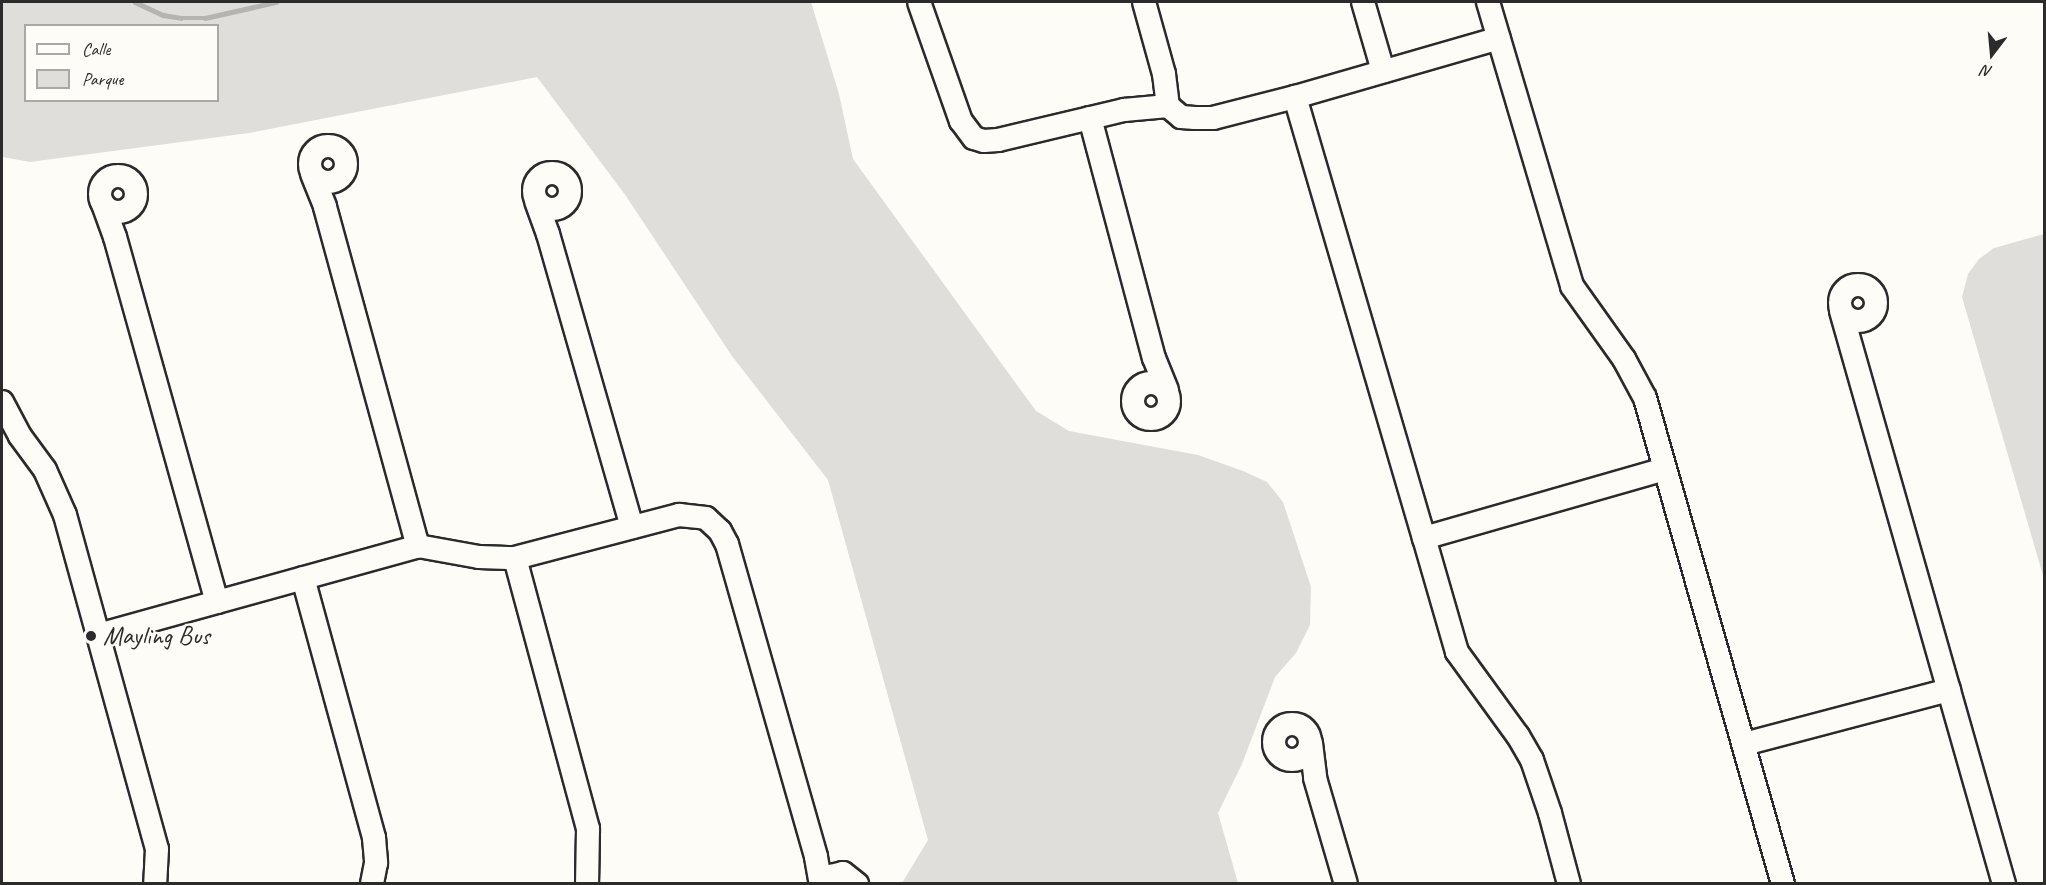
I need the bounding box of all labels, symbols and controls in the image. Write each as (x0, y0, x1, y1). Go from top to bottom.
legend (24, 24, 219, 102)
north arrow (1962, 24, 2022, 84)
text: Calle (82, 38, 110, 60)
text: N (1980, 60, 1995, 82)
text: Parque (82, 68, 123, 90)
place label: Mayling Bus (103, 620, 210, 652)
marker: Mayling Bus (84, 629, 98, 643)

